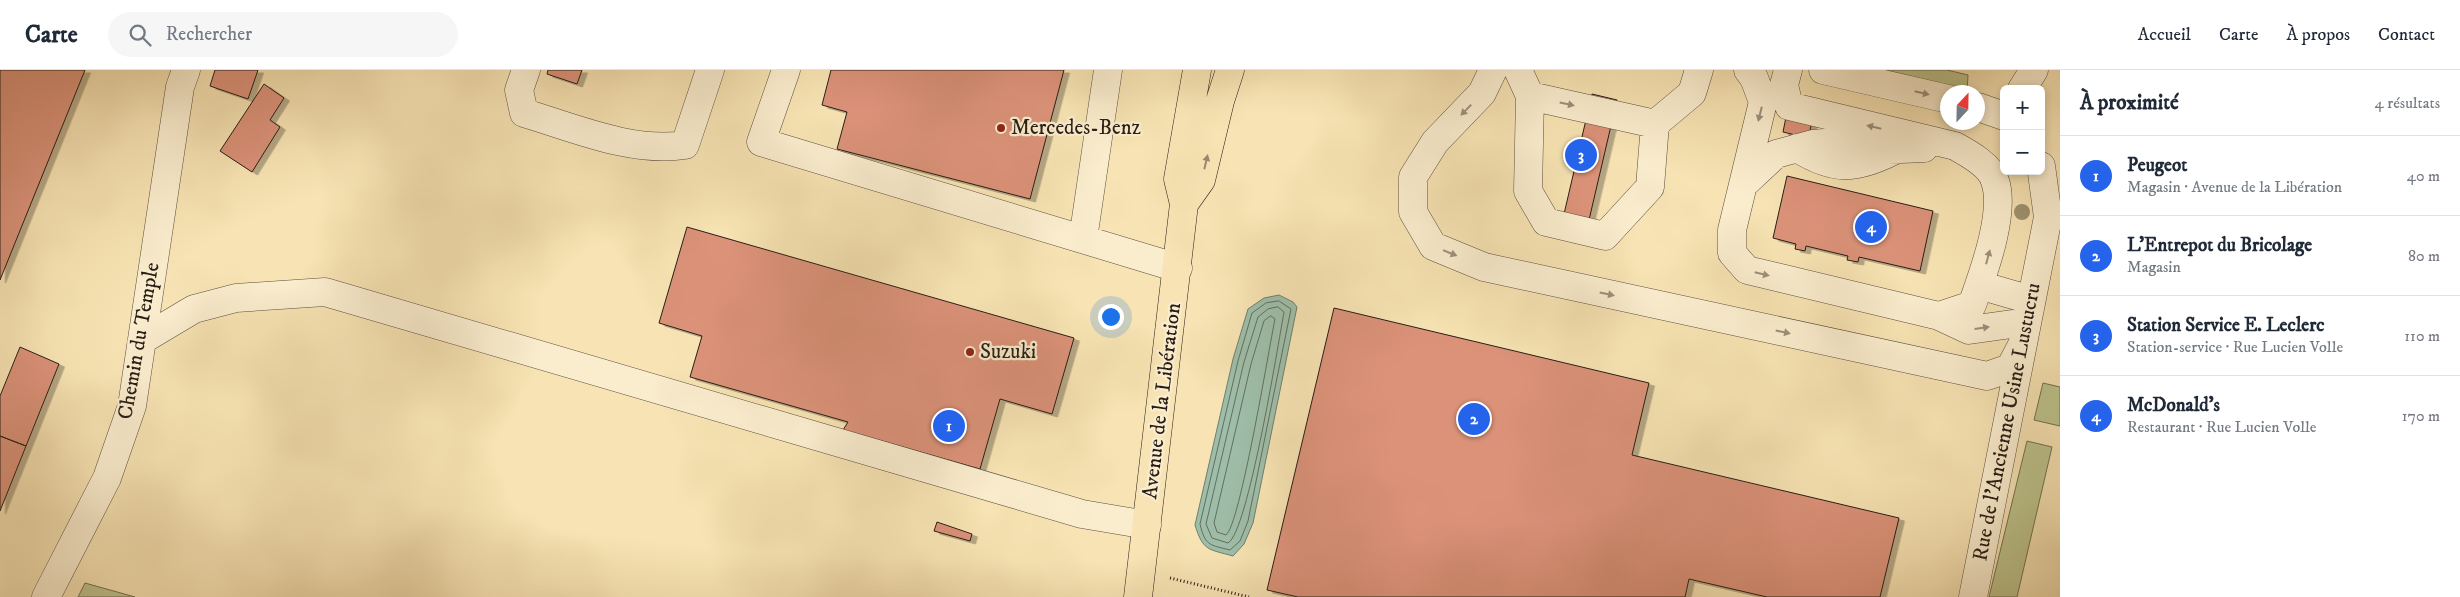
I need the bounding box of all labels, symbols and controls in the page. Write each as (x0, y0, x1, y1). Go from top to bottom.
search box (108, 12, 458, 57)
text: Carte (25, 20, 78, 50)
icon: search (126, 21, 154, 49)
text: Rechercher (166, 23, 252, 46)
text: Accueil (2138, 24, 2191, 46)
text: Carte (2219, 24, 2258, 46)
text: À propos (2286, 24, 2350, 46)
text: Contact (2378, 24, 2435, 46)
north arrow (1940, 85, 1985, 130)
map controls (2000, 85, 2045, 175)
button: + (2000, 85, 2045, 130)
one-way arrow (1914, 89, 1930, 97)
text: À proximité (2080, 90, 2179, 116)
text: 4 résultats (2375, 93, 2440, 113)
one-way arrow (1559, 100, 1574, 108)
one-way arrow (1460, 103, 1472, 115)
one-way arrow (1756, 107, 1764, 122)
place label: Mercedes-Benz (1011, 115, 1141, 141)
marker: Mercedes-Benz (995, 122, 1007, 134)
one-way arrow (1867, 123, 1882, 131)
button: − (2000, 130, 2045, 175)
pin: 3 (1565, 136, 1597, 174)
one-way arrow (1202, 154, 1210, 169)
text: Peugeot (2127, 154, 2187, 177)
text: 1 (2093, 166, 2099, 186)
text: 40 m (2407, 166, 2440, 186)
text: Magasin · Avenue de la Libération (2127, 177, 2342, 197)
pin: 4 (1855, 208, 1887, 246)
text: L'Entrepot du Bricolage (2127, 234, 2312, 257)
text: 2 (2092, 246, 2100, 266)
text: 80 m (2408, 246, 2440, 266)
one-way arrow (1443, 250, 1458, 258)
one-way arrow (1984, 250, 1992, 265)
text: Magasin (2127, 257, 2181, 277)
street label: Chemin du Temple (112, 260, 166, 422)
one-way arrow (1754, 270, 1769, 278)
street label: Rue de l'Ancienne Usine Lustucru (1967, 281, 2047, 563)
one-way arrow (1600, 290, 1615, 298)
street label: Avenue de la Libération (1137, 301, 1187, 501)
your location (1098, 304, 1124, 330)
text: Station Service E. Leclerc (2127, 314, 2324, 337)
one-way arrow (1974, 324, 1990, 332)
text: 3 (2093, 326, 2099, 346)
text: 110 m (2404, 326, 2440, 346)
one-way arrow (1776, 328, 1791, 336)
text: Station-service · Rue Lucien Volle (2127, 337, 2343, 357)
place label: Suzuki (980, 339, 1036, 365)
marker: Suzuki (964, 346, 976, 358)
text: McDonald's (2127, 394, 2220, 417)
pin: 2 (1458, 400, 1490, 438)
text: 4 (2091, 406, 2101, 426)
text: 170 m (2402, 406, 2440, 426)
pin: 1 (933, 407, 965, 445)
text: Restaurant · Rue Lucien Volle (2127, 417, 2316, 437)

